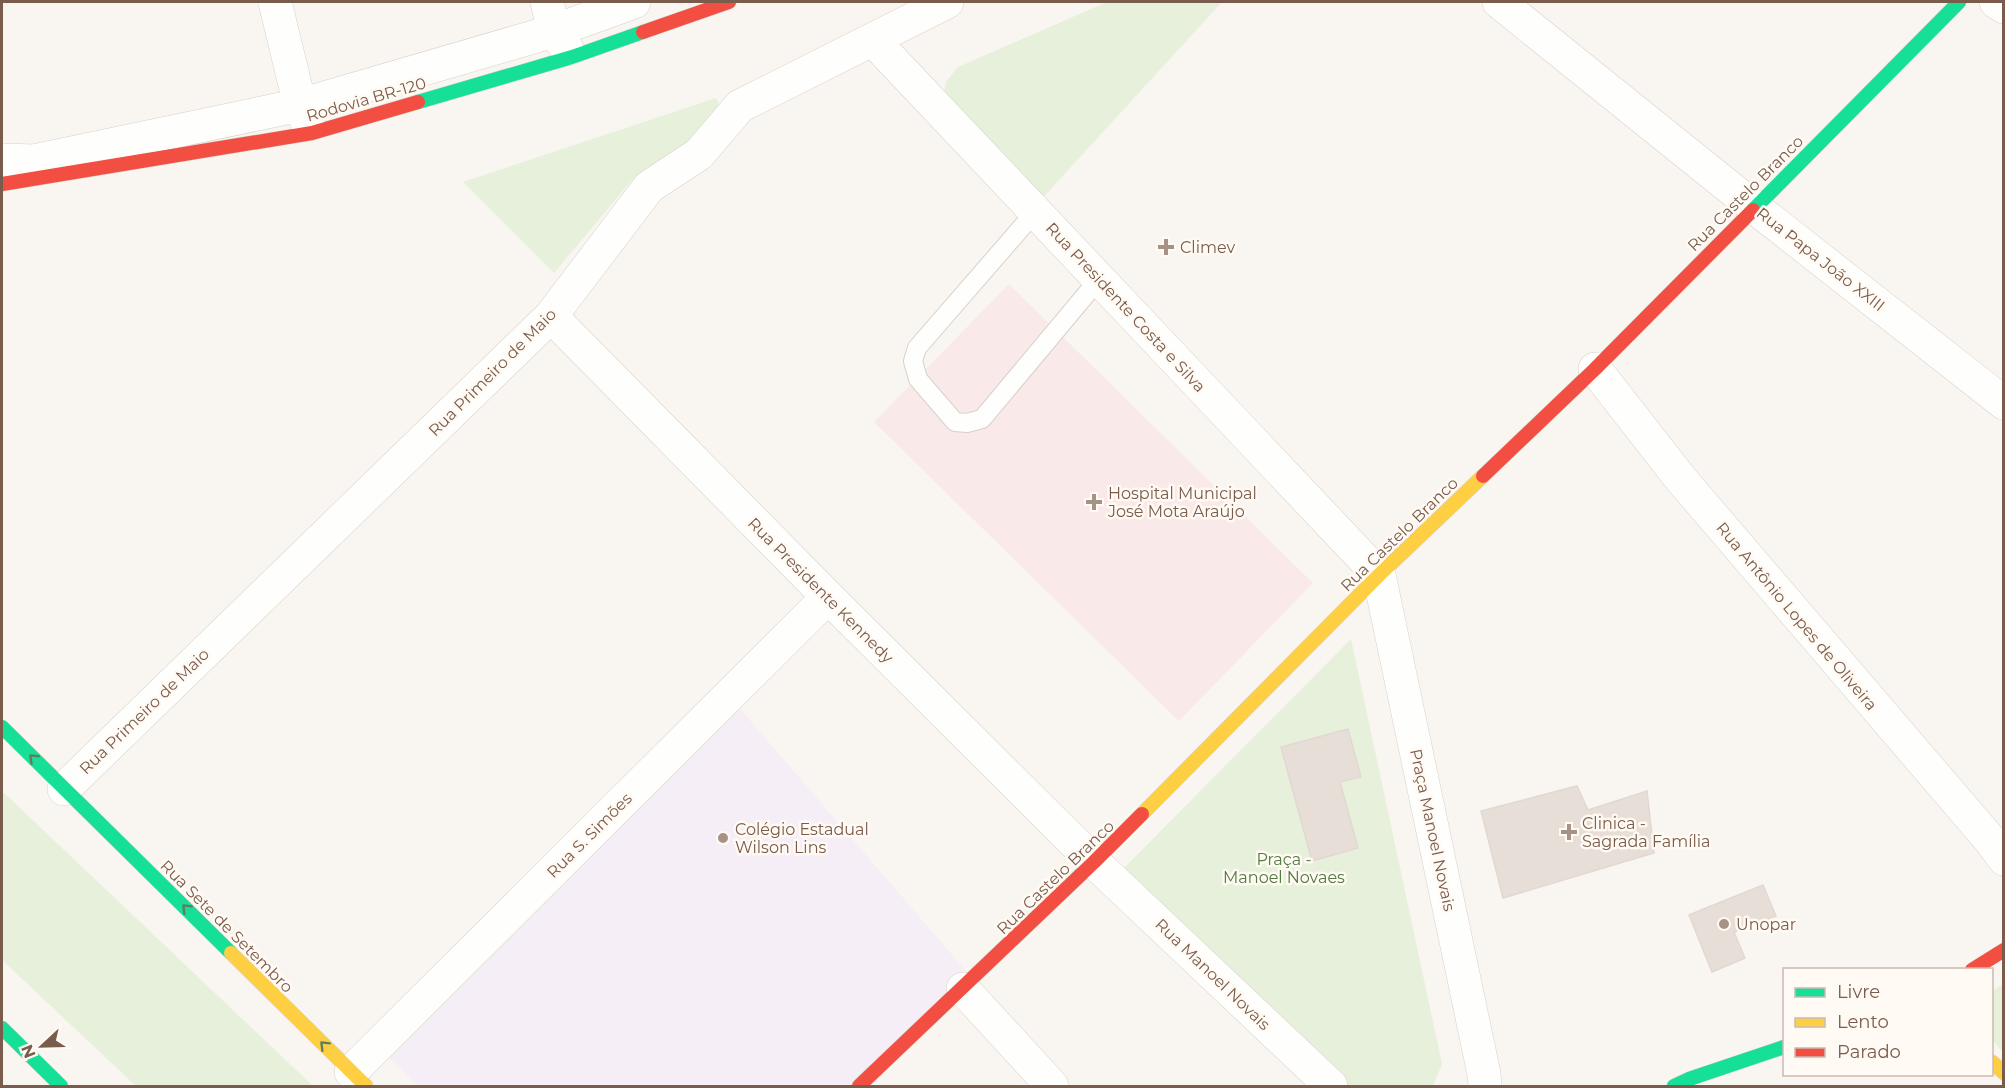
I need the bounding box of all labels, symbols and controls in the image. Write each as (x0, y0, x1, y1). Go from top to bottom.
street label: Rodovia BR-120 (304, 73, 428, 126)
street label: Rua Castelo Branco (1684, 132, 1807, 255)
street label: Rua Papa João XXIII (1753, 203, 1889, 315)
street label: Rua Presidente Costa e Silva (1042, 219, 1209, 396)
marker: Climev (1157, 238, 1175, 256)
place label: Climev (1180, 238, 1235, 257)
street label: Rua Primeiro de Maio (425, 305, 560, 440)
street label: Rua Castelo Branco (1337, 473, 1462, 595)
place label: Hospital Municipal José Mota Araújo (1107, 484, 1257, 521)
marker: Hospital Municipal José Mota Araújo (1085, 493, 1103, 511)
street label: Rua Presidente Kennedy (744, 514, 898, 667)
street label: Rua Antônio Lopes de Oliveira (1712, 518, 1881, 714)
street label: Rua Primeiro de Maio (76, 644, 213, 778)
street label: Praça Manoel Novais (1406, 747, 1459, 913)
one-way arrow (29, 754, 40, 765)
street label: Rua S. Simões (543, 789, 636, 882)
place label: Clinica - Sagrada Família (1582, 814, 1711, 851)
street label: Rua Castelo Branco (993, 816, 1118, 938)
place label: Colégio Estadual Wilson Lins (735, 820, 869, 857)
marker: Clinica - Sagrada Família (1560, 823, 1578, 841)
marker: Colégio Estadual Wilson Lins (716, 831, 730, 845)
park label: Praça - Manoel Novaes (1223, 850, 1345, 887)
street label: Rua Sete de Setembro (156, 856, 297, 997)
one-way arrow (182, 905, 193, 916)
street label: Rua Manoel Novais (1151, 915, 1274, 1034)
place label: Unopar (1736, 915, 1796, 934)
marker: Unopar (1717, 917, 1731, 931)
legend (1783, 968, 1993, 1076)
text: Livre (1837, 981, 1880, 1003)
text: Lento (1837, 1011, 1889, 1033)
north arrow (12, 1016, 72, 1076)
text: Parado (1837, 1041, 1901, 1063)
text: N (17, 1042, 40, 1061)
one-way arrow (321, 1042, 332, 1053)

